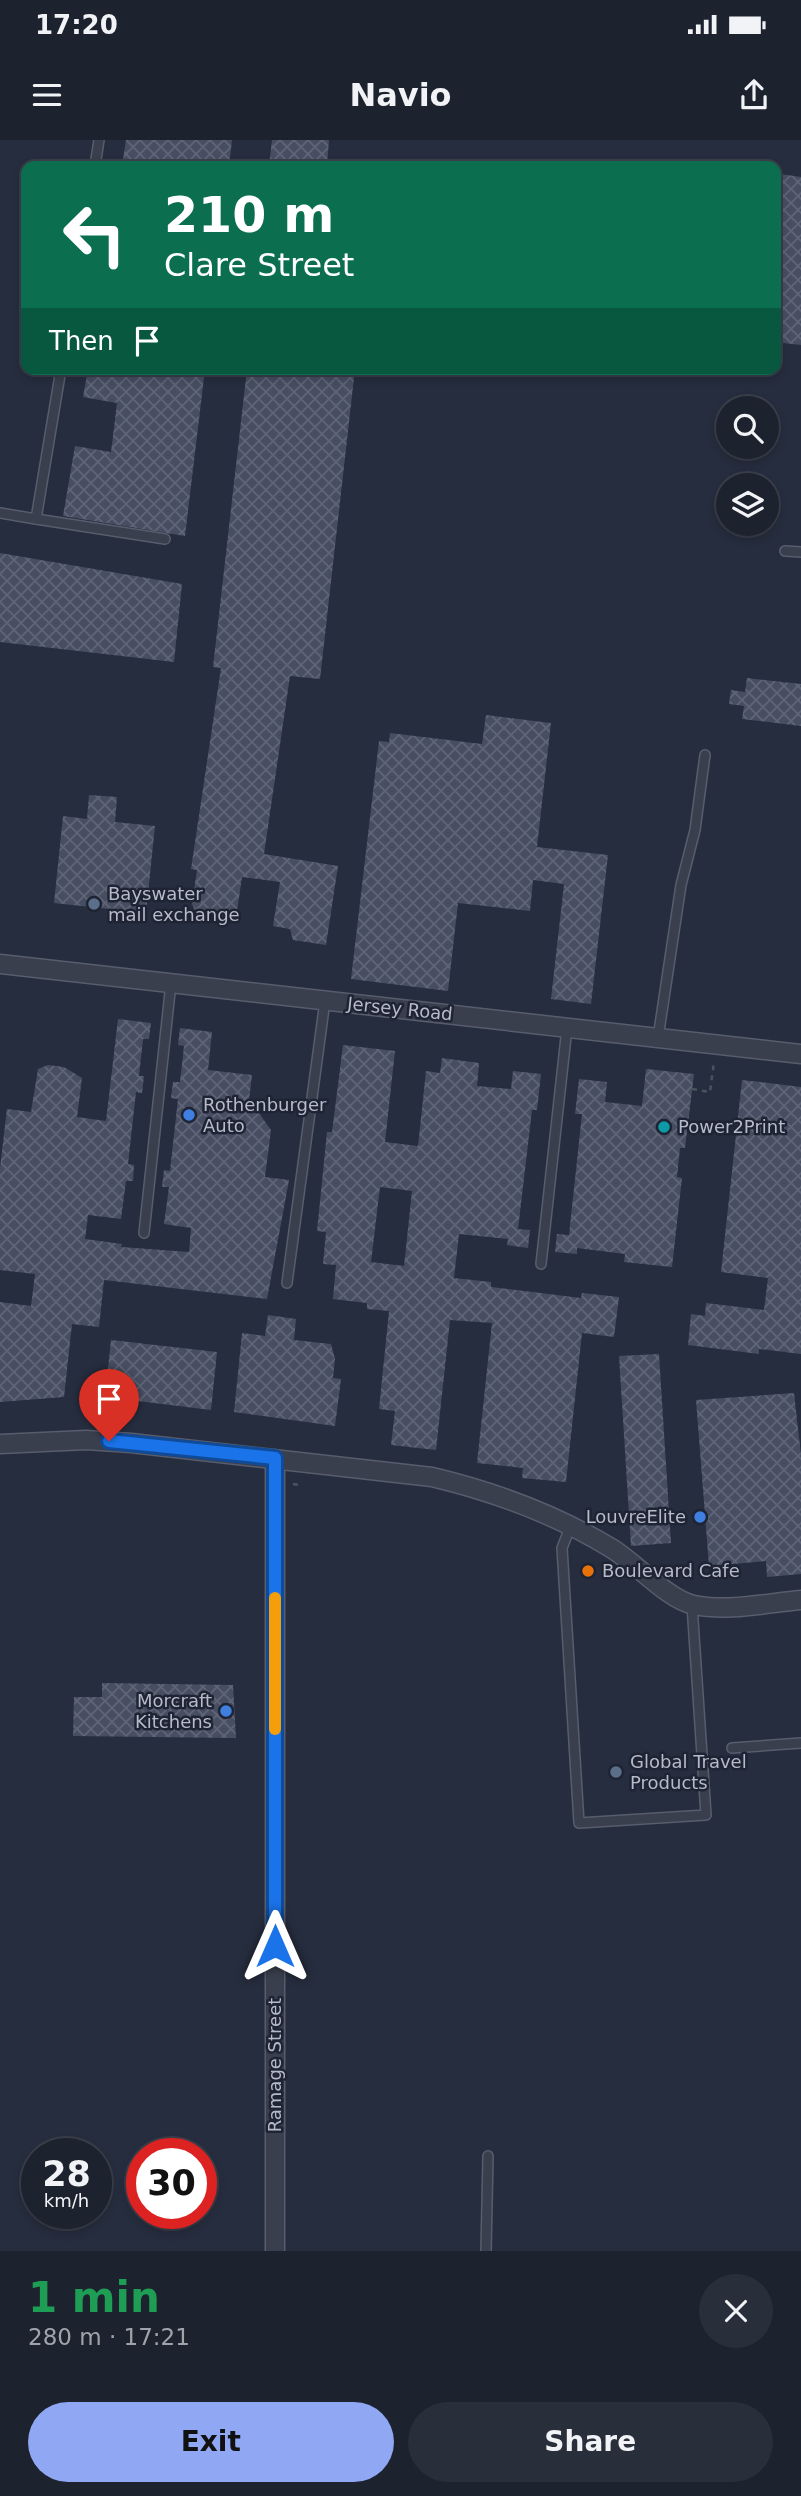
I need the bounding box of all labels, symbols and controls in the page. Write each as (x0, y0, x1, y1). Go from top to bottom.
text: 17:20 (35, 10, 118, 40)
icon: menu (28, 76, 66, 114)
text: Navio (349, 76, 452, 114)
icon: share (735, 76, 773, 114)
text: 210 m (164, 187, 334, 244)
icon: left (49, 189, 140, 280)
text: Clare Street (164, 246, 354, 284)
icon: arrive (128, 322, 166, 360)
text: Then (49, 326, 114, 356)
map controls (716, 396, 779, 536)
button: search (716, 396, 779, 459)
button: layers (716, 473, 779, 536)
place label: Bayswater mail exchange (108, 883, 240, 925)
marker: Bayswater mail exchange (86, 896, 102, 912)
street label: Jersey Road (345, 992, 454, 1024)
place label: Rothenburger Auto (203, 1094, 327, 1136)
marker: Rothenburger Auto (181, 1107, 197, 1123)
place label: Power2Print (678, 1116, 785, 1137)
marker: Power2Print (656, 1119, 672, 1135)
pin (79, 1369, 139, 1441)
icon: arrive (90, 1380, 128, 1418)
place label: LouvreElite (586, 1506, 686, 1527)
marker: LouvreElite (692, 1509, 708, 1525)
place label: Boulevard Cafe (602, 1560, 740, 1581)
marker: Boulevard Cafe (580, 1563, 596, 1579)
place label: Morcraft Kitchens (135, 1690, 212, 1732)
marker: Morcraft Kitchens (218, 1703, 234, 1719)
place label: Global Travel Products (630, 1751, 747, 1793)
marker: Global Travel Products (608, 1764, 624, 1780)
position arrow (238, 1909, 312, 1983)
street label: Ramage Street (264, 1998, 285, 2132)
speed limit sign: 30 (126, 2138, 217, 2229)
text: 28 (42, 2154, 91, 2194)
text: km/h (44, 2190, 89, 2211)
text: 1 min (28, 2273, 160, 2322)
button: close (699, 2274, 773, 2348)
text: 280 m · 17:21 (28, 2324, 190, 2350)
button: Exit (28, 2402, 394, 2482)
button: Share (408, 2402, 773, 2482)

